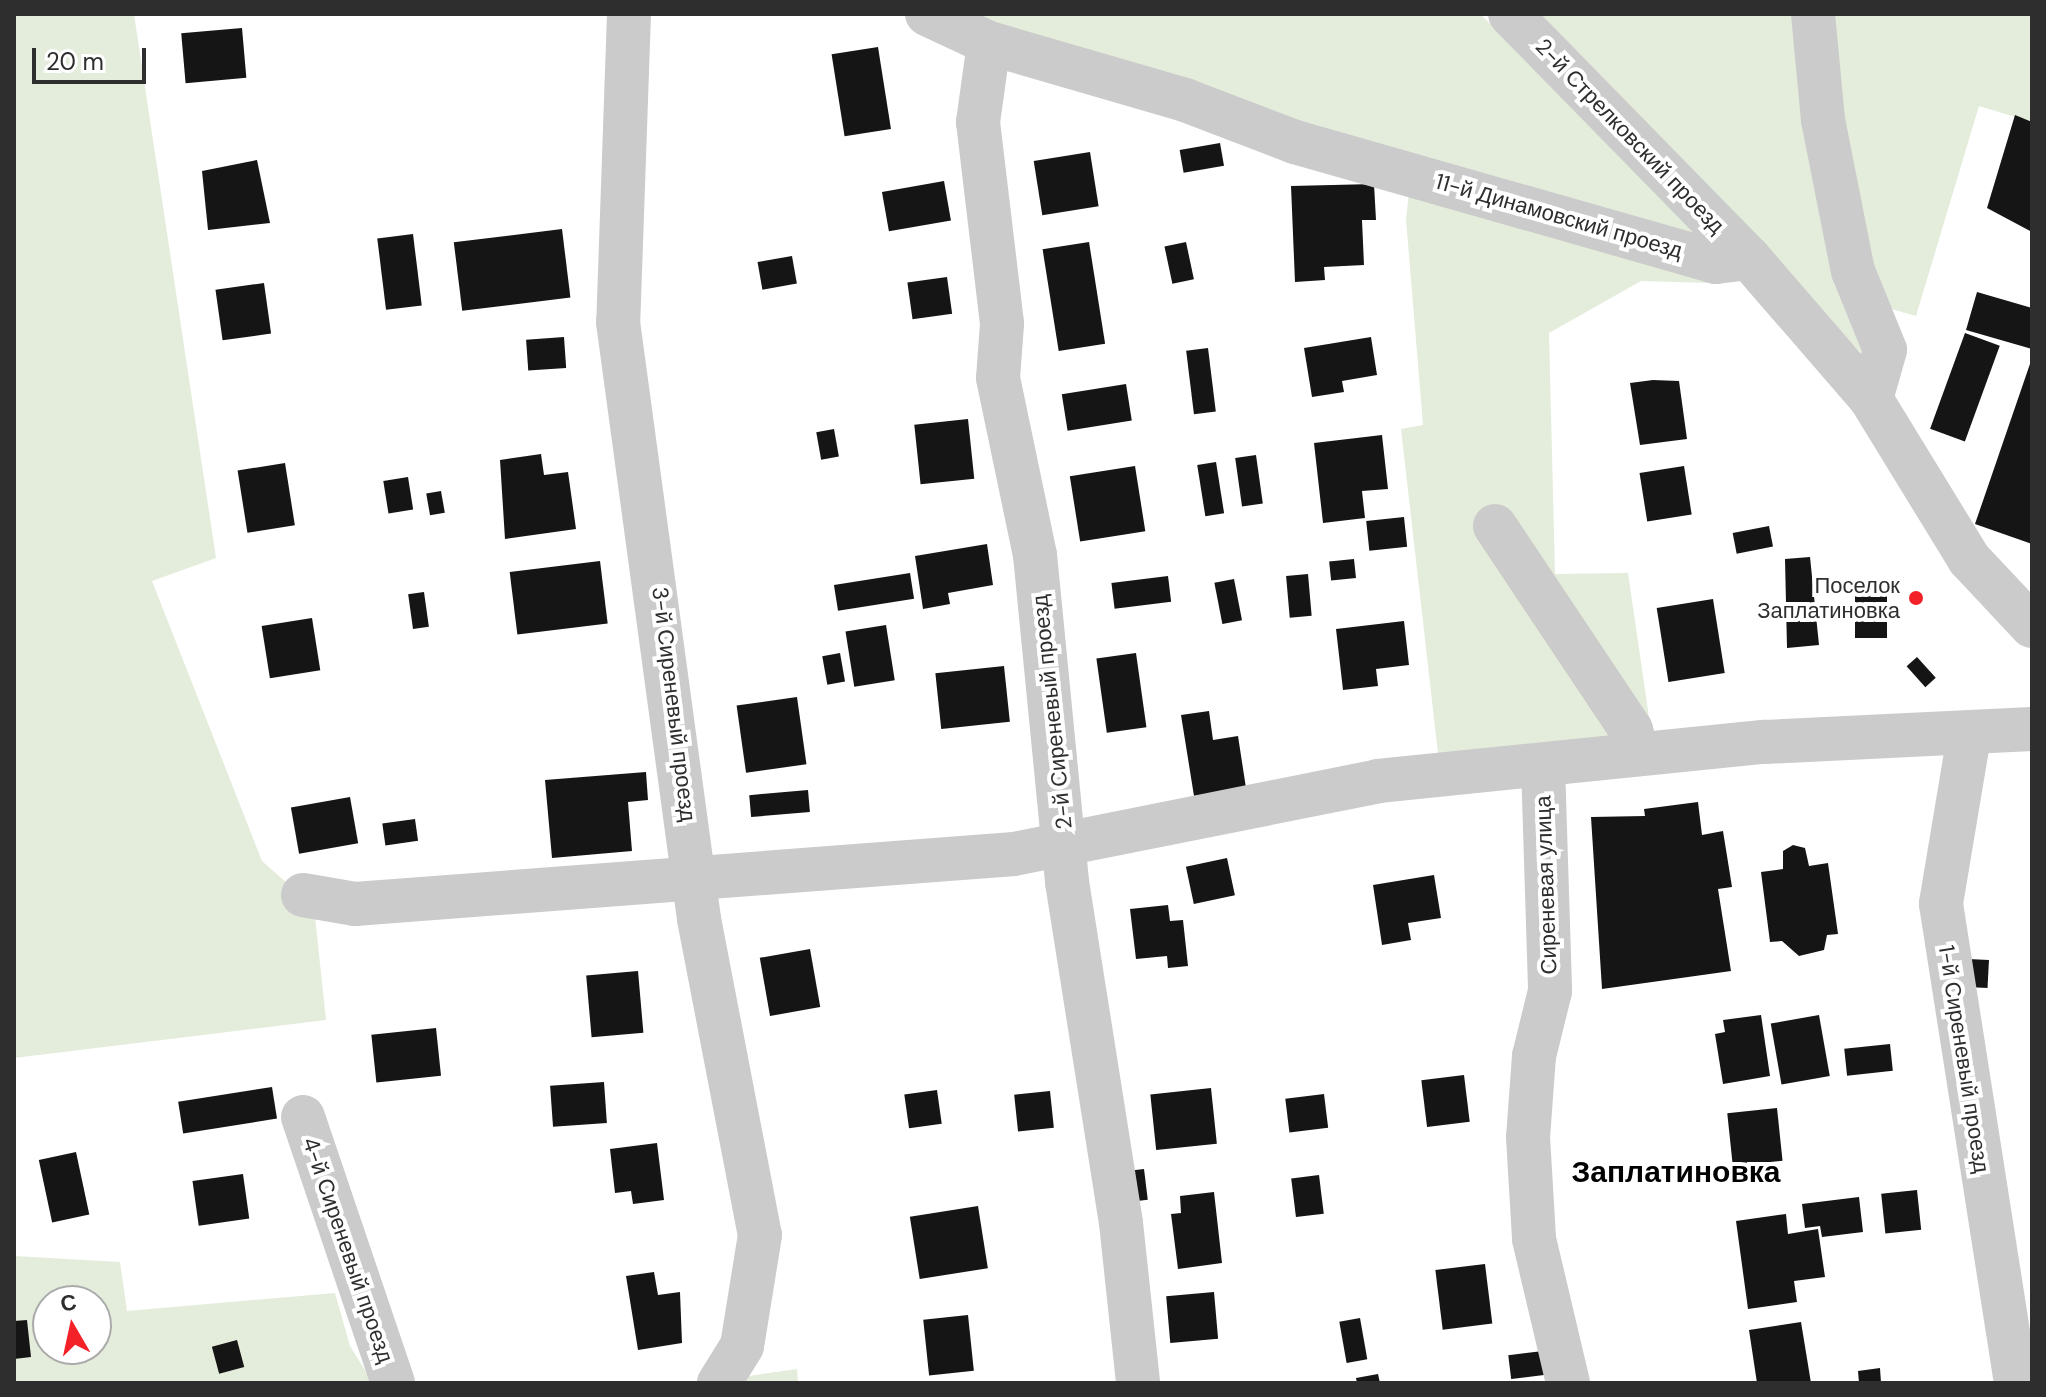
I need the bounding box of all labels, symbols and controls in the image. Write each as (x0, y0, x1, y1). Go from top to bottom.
scale bar (36, 32, 150, 82)
street label: 2-й Стрелковский проезд (1530, 33, 1730, 239)
text: 20 m (46, 46, 104, 77)
street label: 11-й Динамовский проезд (1432, 168, 1686, 264)
place label: Поселок Заплатиновка (1757, 572, 1900, 624)
street label: 3-й Сиреневый проезд (646, 585, 702, 823)
marker: Поселок Заплатиновка (1907, 589, 1925, 607)
street label: 2-й Сиреневый проезд (1027, 593, 1077, 831)
street label: Сиреневая улица (1530, 795, 1562, 975)
street label: 1-й Сиреневый проезд (1933, 943, 1995, 1175)
street label: 4-й Сиреневый проезд (297, 1134, 399, 1366)
district label: Заплатиновка (1571, 1154, 1781, 1190)
north arrow (32, 1285, 112, 1365)
text: С (58, 1287, 79, 1318)

